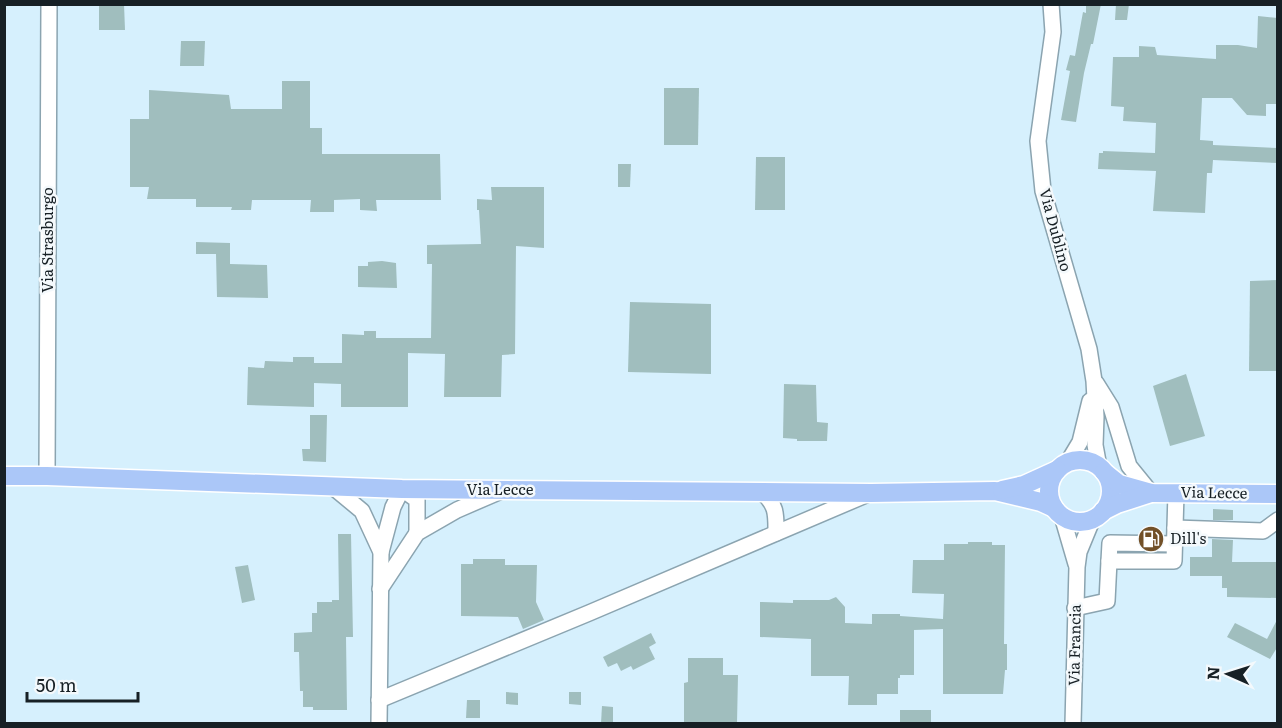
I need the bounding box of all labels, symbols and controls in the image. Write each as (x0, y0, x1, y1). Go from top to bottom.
street label: Via Dublino (1034, 186, 1079, 274)
street label: Via Strasburgo (35, 187, 58, 293)
street label: Via Lecce (467, 477, 534, 500)
street label: Via Lecce (1180, 479, 1248, 504)
fuel station icon: Dill's (1136, 524, 1166, 554)
place label: Dill's (1170, 526, 1207, 549)
street label: Via Francia (1061, 603, 1086, 686)
north arrow (1198, 644, 1258, 704)
scale bar (27, 665, 138, 703)
text: N (1200, 666, 1224, 681)
text: 50 m (36, 671, 77, 698)

